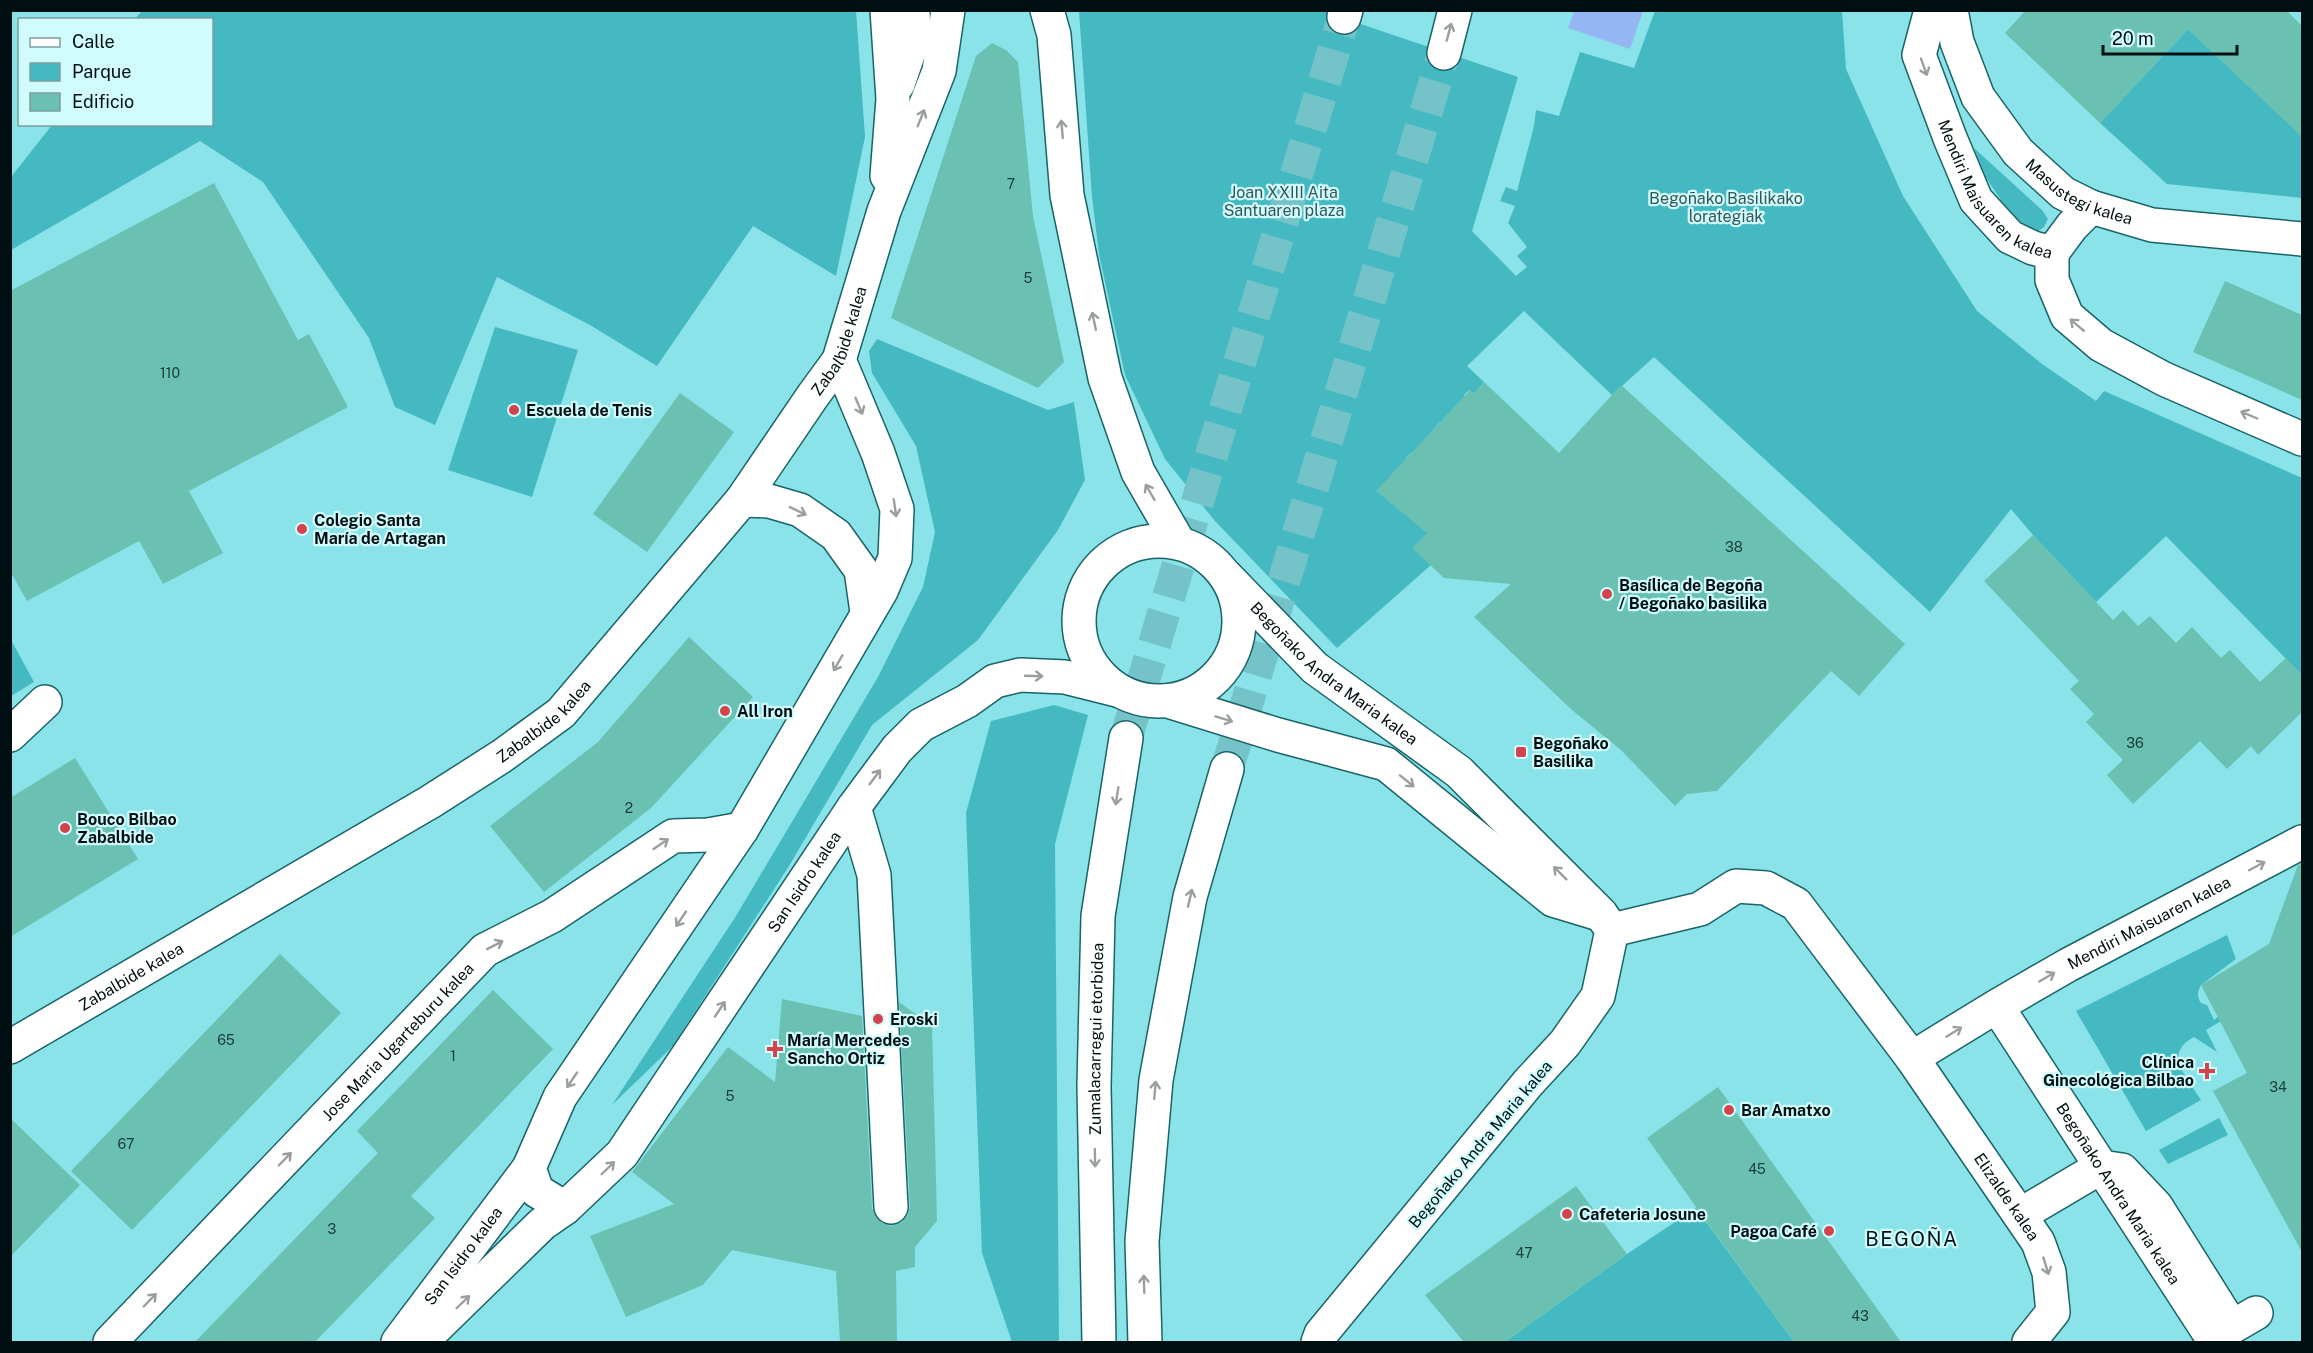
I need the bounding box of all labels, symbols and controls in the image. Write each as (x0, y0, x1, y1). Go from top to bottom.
legend (18, 18, 213, 126)
scale bar (2103, 18, 2236, 56)
one-way arrow (1444, 22, 1456, 41)
text: 20 m (2112, 28, 2154, 49)
text: Calle (72, 31, 115, 52)
one-way arrow (1919, 57, 1930, 76)
text: Parque (72, 61, 132, 82)
text: Edificio (72, 91, 134, 112)
one-way arrow (916, 109, 927, 127)
street label: Mendiri Maisuaren kalea (1934, 117, 2054, 263)
one-way arrow (1056, 119, 1067, 139)
street label: Masustegi kalea (2022, 155, 2135, 229)
house number: 7 (1007, 176, 1015, 192)
park label: Joan XXIII Aita Santuaren plaza (1224, 183, 1344, 220)
park label: Begoñako Basilikako lorategiak (1649, 189, 1803, 226)
house number: 5 (1024, 270, 1033, 286)
street label: Zabalbide kalea (807, 284, 871, 399)
one-way arrow (1087, 311, 1099, 330)
one-way arrow (2070, 318, 2085, 332)
house number: 110 (160, 365, 180, 381)
one-way arrow (854, 397, 865, 415)
place label: Escuela de Tenis (526, 401, 652, 420)
marker: Escuela de Tenis (507, 403, 521, 417)
one-way arrow (2240, 409, 2258, 420)
one-way arrow (1143, 484, 1155, 501)
one-way arrow (890, 498, 901, 518)
one-way arrow (789, 506, 807, 518)
place label: Colegio Santa María de Artagan (314, 511, 446, 548)
marker: Colegio Santa María de Artagan (295, 522, 309, 536)
house number: 38 (1725, 539, 1743, 555)
place label: Basílica de Begoña / Begoñako basilika (1619, 576, 1767, 613)
marker: Basílica de Begoña / Begoñako basilika (1600, 587, 1614, 601)
street label: Begoñako Andra Maria kalea (1246, 598, 1421, 749)
one-way arrow (831, 654, 843, 671)
one-way arrow (1023, 670, 1043, 682)
street label: Zabalbide kalea (493, 676, 595, 767)
place label: All Iron (737, 702, 793, 721)
marker: All Iron (718, 704, 732, 718)
one-way arrow (1214, 714, 1233, 725)
place label: Begoñako Basilika (1533, 734, 1609, 771)
house number: 36 (2126, 735, 2144, 751)
marker: Begoñako Basilika (1514, 745, 1528, 759)
one-way arrow (868, 769, 881, 785)
one-way arrow (1399, 774, 1415, 787)
one-way arrow (1111, 786, 1122, 806)
house number: 2 (625, 800, 633, 816)
place label: Bouco Bilbao Zabalbide (77, 810, 177, 847)
marker: Bouco Bilbao Zabalbide (58, 821, 72, 835)
street label: San Isidro kalea (764, 828, 845, 936)
one-way arrow (652, 838, 669, 850)
one-way arrow (2248, 860, 2265, 872)
one-way arrow (1552, 865, 1567, 880)
street label: Mendiri Maisuaren kalea (2064, 872, 2234, 974)
one-way arrow (1185, 889, 1197, 908)
one-way arrow (675, 910, 687, 926)
street label: Zabalbide kalea (75, 939, 187, 1015)
one-way arrow (485, 939, 503, 951)
street label: Zumalacarregui etorbidea (1085, 943, 1107, 1135)
street label: Jose Maria Ugarteburu kalea (318, 959, 478, 1125)
one-way arrow (2038, 970, 2055, 982)
one-way arrow (713, 1000, 726, 1017)
place label: Eroski (890, 1010, 938, 1029)
marker: Eroski (871, 1012, 885, 1026)
one-way arrow (1946, 1026, 1963, 1039)
place label: María Mercedes Sancho Ortiz (787, 1031, 910, 1068)
house number: 65 (217, 1032, 235, 1048)
marker: María Mercedes Sancho Ortiz (768, 1042, 782, 1056)
house number: 1 (450, 1048, 456, 1064)
place label: Clínica Ginecológica Bilbao (2043, 1053, 2194, 1090)
street label: Begoñako Andra Maria kalea (1405, 1057, 1556, 1232)
marker: Clínica Ginecológica Bilbao (2198, 1062, 2216, 1080)
one-way arrow (566, 1071, 578, 1088)
house number: 34 (2269, 1079, 2287, 1095)
one-way arrow (1150, 1080, 1161, 1100)
house number: 5 (726, 1088, 735, 1104)
street label: Begoñako Andra Maria kalea (2052, 1099, 2184, 1288)
place label: Bar Amatxo (1741, 1101, 1831, 1120)
marker: Bar Amatxo (1722, 1103, 1736, 1117)
house number: 67 (118, 1136, 134, 1152)
one-way arrow (1089, 1147, 1100, 1167)
street label: Elizalde kalea (1970, 1149, 2043, 1244)
one-way arrow (278, 1152, 292, 1167)
one-way arrow (601, 1161, 616, 1175)
house number: 45 (1748, 1161, 1766, 1177)
street label: San Isidro kalea (420, 1203, 506, 1309)
place label: Cafeteria Josune (1579, 1205, 1706, 1224)
marker: Cafeteria Josune (1560, 1207, 1574, 1221)
house number: 3 (328, 1221, 337, 1237)
place label: Pagoa Café (1730, 1222, 1817, 1241)
marker: Pagoa Café (1822, 1224, 1836, 1238)
district label: BEGOÑA (1865, 1226, 1959, 1251)
house number: 47 (1515, 1245, 1533, 1261)
one-way arrow (2041, 1256, 2052, 1275)
one-way arrow (1138, 1275, 1149, 1295)
one-way arrow (143, 1293, 158, 1308)
one-way arrow (455, 1294, 470, 1309)
house number: 43 (1851, 1308, 1869, 1324)

